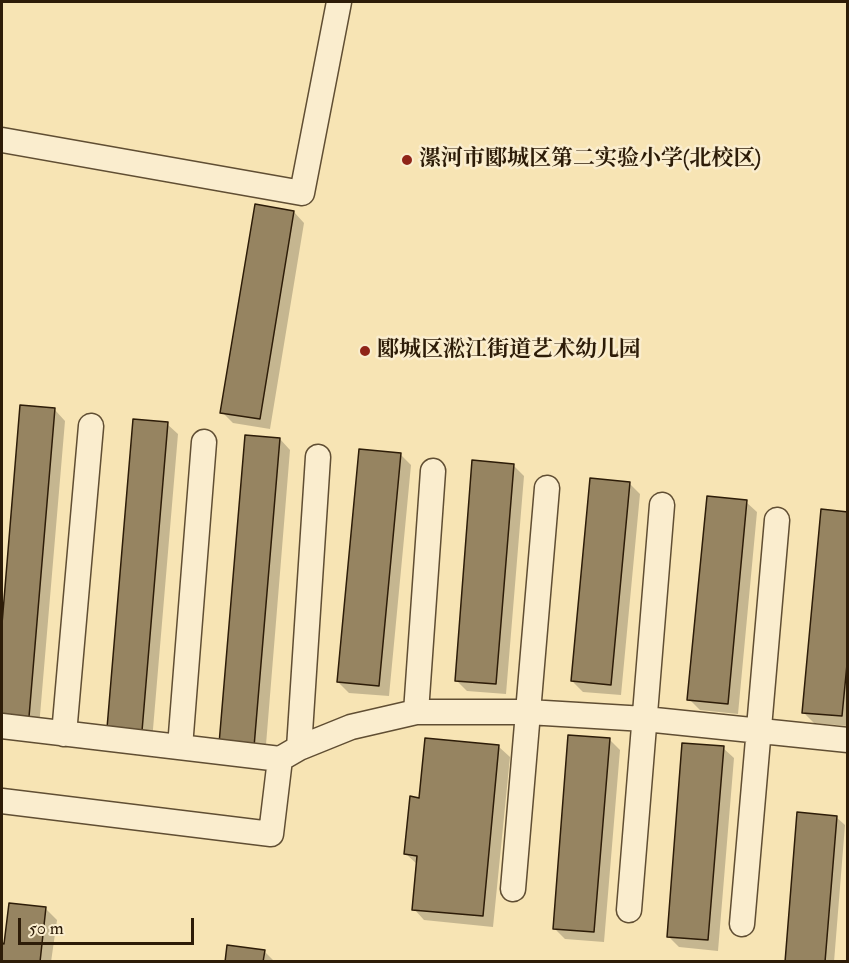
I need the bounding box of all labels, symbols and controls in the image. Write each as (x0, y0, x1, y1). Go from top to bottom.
place label: 漯河市郾城区第二实验小学(北校区) (419, 147, 761, 173)
marker: 漯河市郾城区第二实验小学(北校区) (400, 153, 414, 167)
place label: 郾城区淞江街道艺术幼儿园 (377, 338, 641, 364)
marker: 郾城区淞江街道艺术幼儿园 (358, 344, 372, 358)
scale bar (21, 906, 196, 944)
text: 50 m (29, 917, 64, 940)

